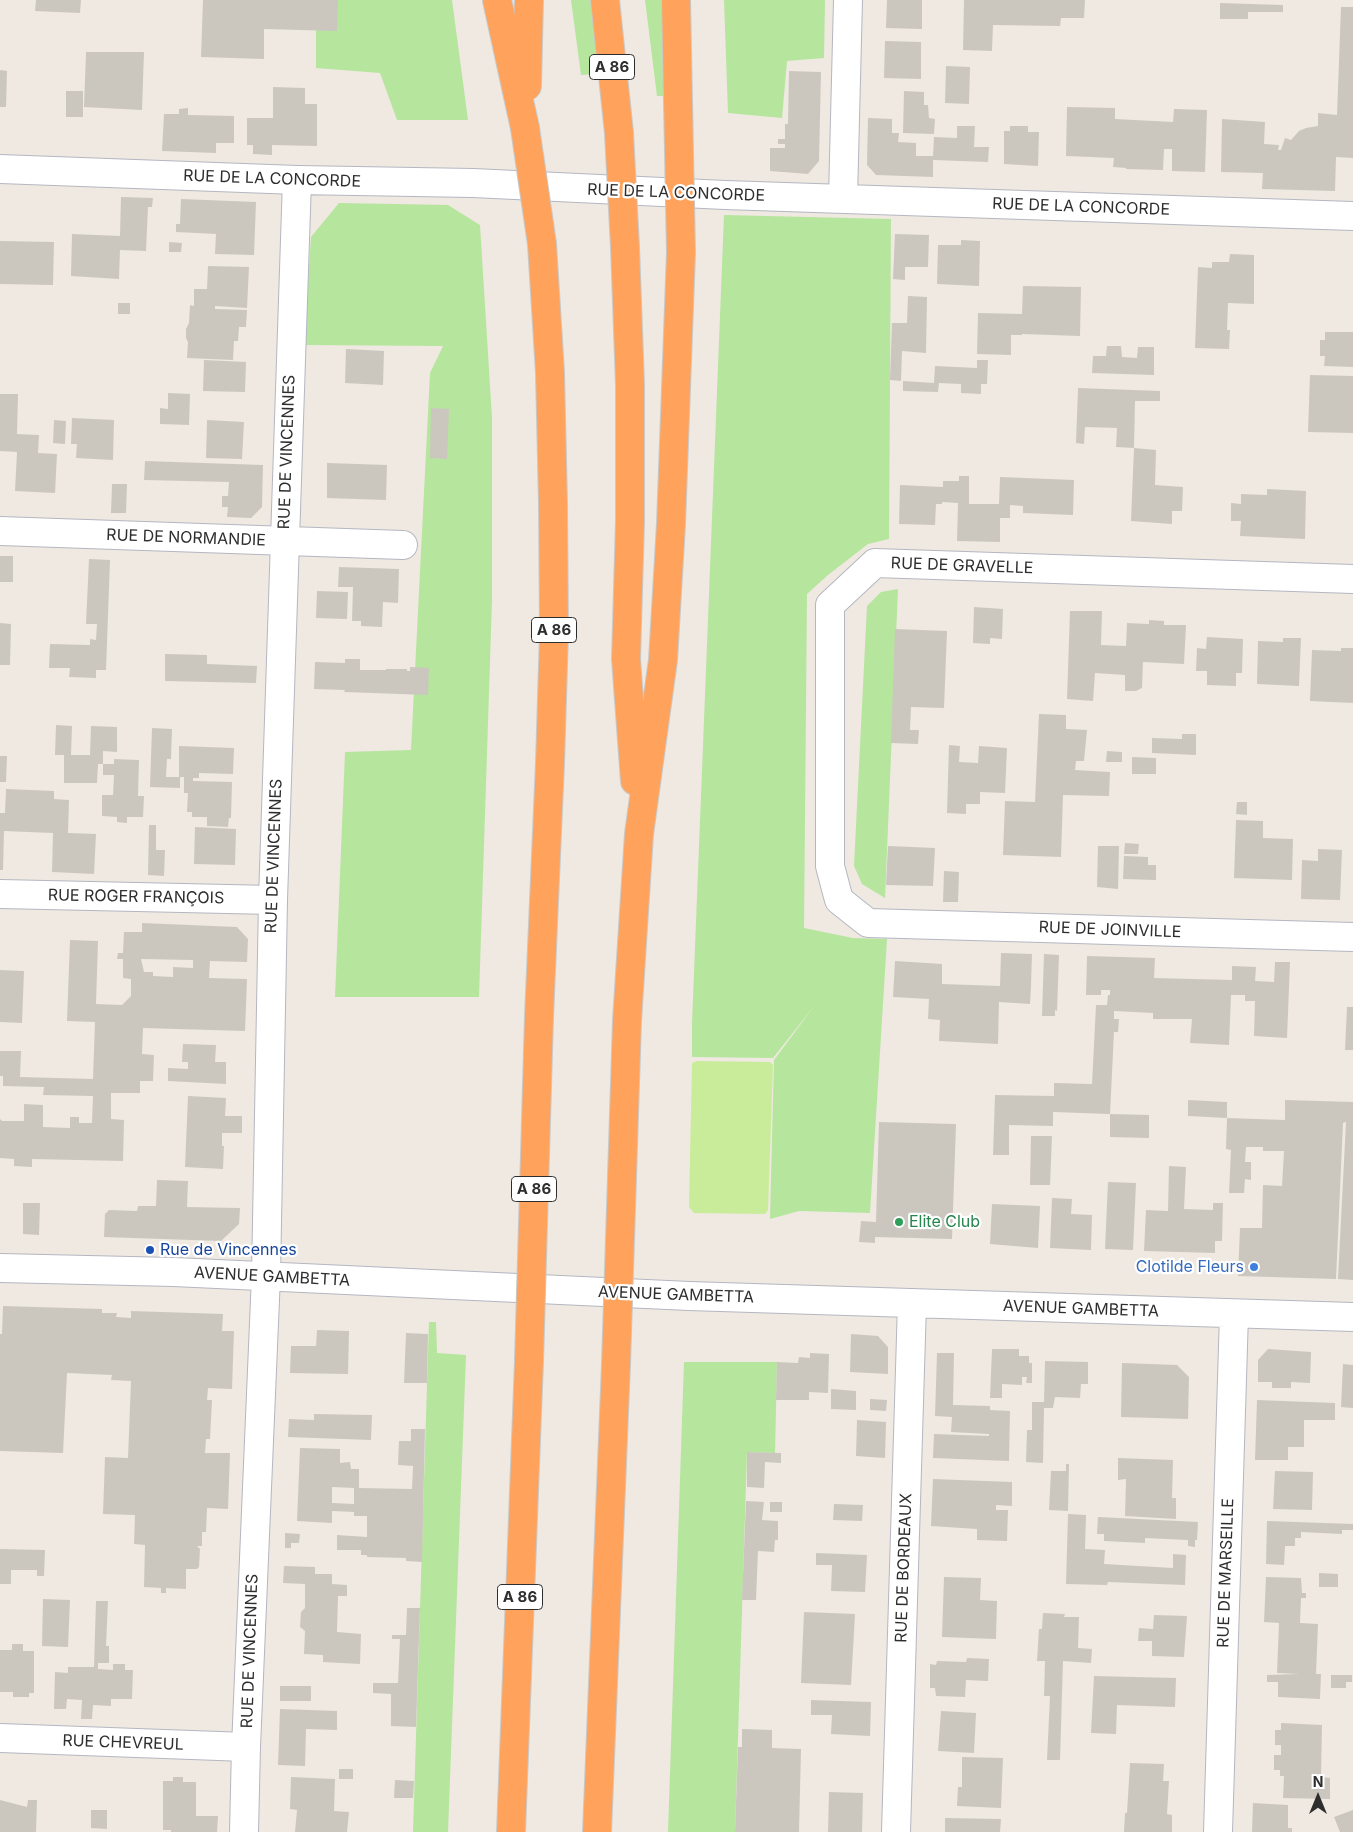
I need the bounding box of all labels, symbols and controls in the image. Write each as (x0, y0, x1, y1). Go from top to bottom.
road number: A 86 (590, 54, 634, 80)
street label: RUE DE LA CONCORDE (183, 166, 361, 192)
street label: RUE DE LA CONCORDE (587, 180, 765, 206)
street label: RUE DE LA CONCORDE (992, 194, 1170, 220)
street label: RUE DE VINCENNES (275, 374, 299, 530)
street label: RUE DE NORMANDIE (106, 526, 266, 550)
street label: RUE DE GRAVELLE (890, 554, 1034, 578)
road number: A 86 (532, 618, 576, 642)
street label: RUE DE VINCENNES (262, 778, 286, 934)
street label: RUE ROGER FRANÇOIS (48, 886, 224, 908)
street label: RUE DE JOINVILLE (1038, 918, 1182, 942)
road number: A 86 (512, 1176, 556, 1202)
place label: Elite Club (909, 1212, 980, 1232)
marker: Elite Club (893, 1216, 905, 1228)
place label: Rue de Vincennes (160, 1240, 297, 1260)
marker: Rue de Vincennes (144, 1244, 156, 1256)
place label: Clotilde Fleurs (1136, 1257, 1244, 1277)
marker: Clotilde Fleurs (1248, 1261, 1260, 1273)
street label: AVENUE GAMBETTA (194, 1263, 350, 1291)
street label: AVENUE GAMBETTA (598, 1283, 754, 1307)
street label: AVENUE GAMBETTA (1003, 1297, 1159, 1321)
street label: RUE DE BORDEAUX (892, 1493, 916, 1643)
street label: RUE DE MARSEILLE (1214, 1498, 1238, 1648)
street label: RUE DE VINCENNES (238, 1573, 262, 1729)
road number: A 86 (498, 1584, 542, 1610)
street label: RUE CHEVREUL (62, 1731, 184, 1755)
north arrow (1293, 1772, 1343, 1822)
text: N (1313, 1773, 1323, 1790)

